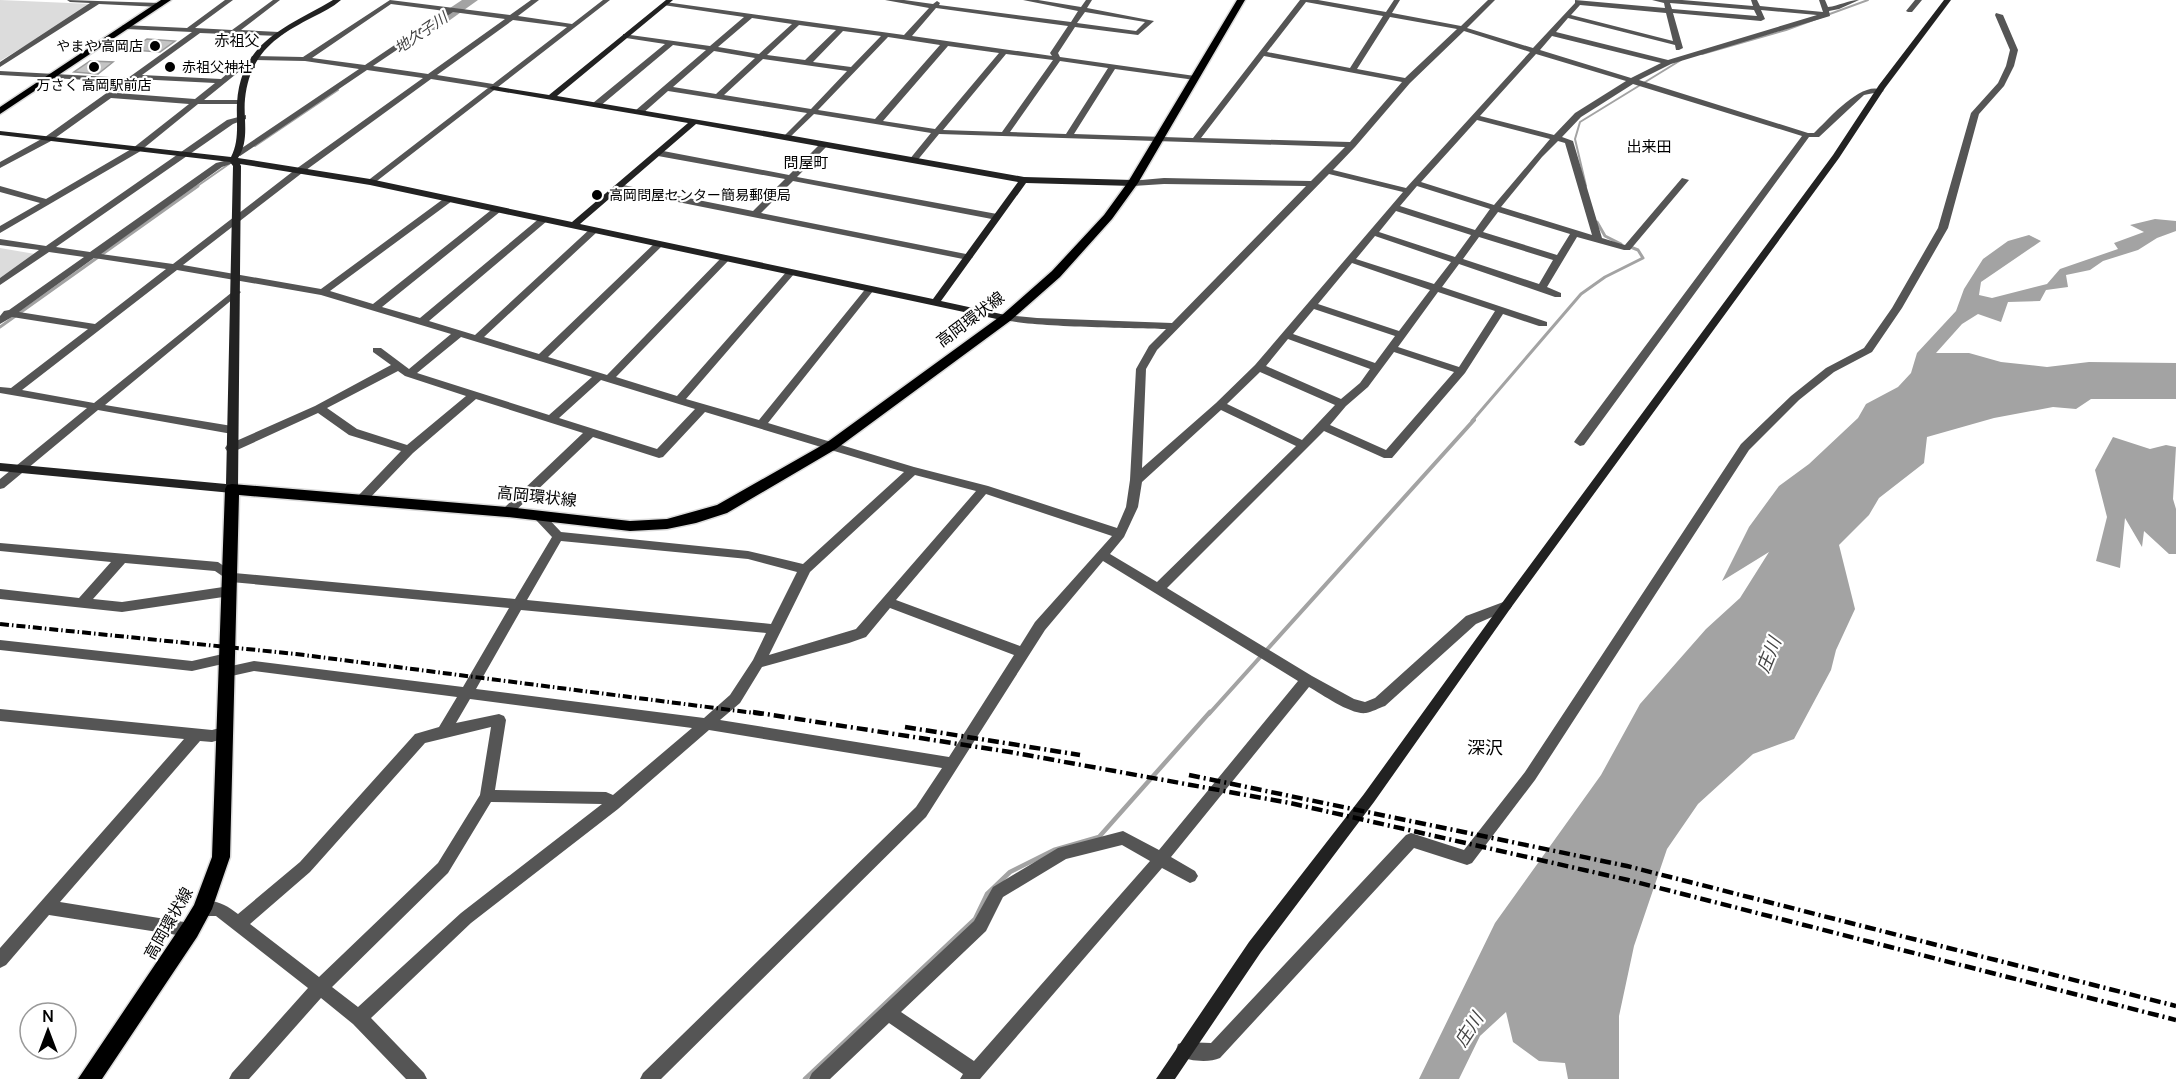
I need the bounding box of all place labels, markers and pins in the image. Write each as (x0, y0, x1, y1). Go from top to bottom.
place label: やまや 高岡店 (56, 36, 143, 55)
marker: やまや 高岡店 (148, 39, 162, 53)
place label: 赤祖父神社 (182, 57, 252, 76)
marker: 万さく 高岡駅前店 (87, 60, 101, 74)
marker: 赤祖父神社 (163, 60, 177, 74)
place label: 万さく 高岡駅前店 (37, 75, 151, 94)
place label: 高岡問屋センター簡易郵便局 (609, 185, 791, 204)
marker: 高岡問屋センター簡易郵便局 (590, 188, 604, 202)

